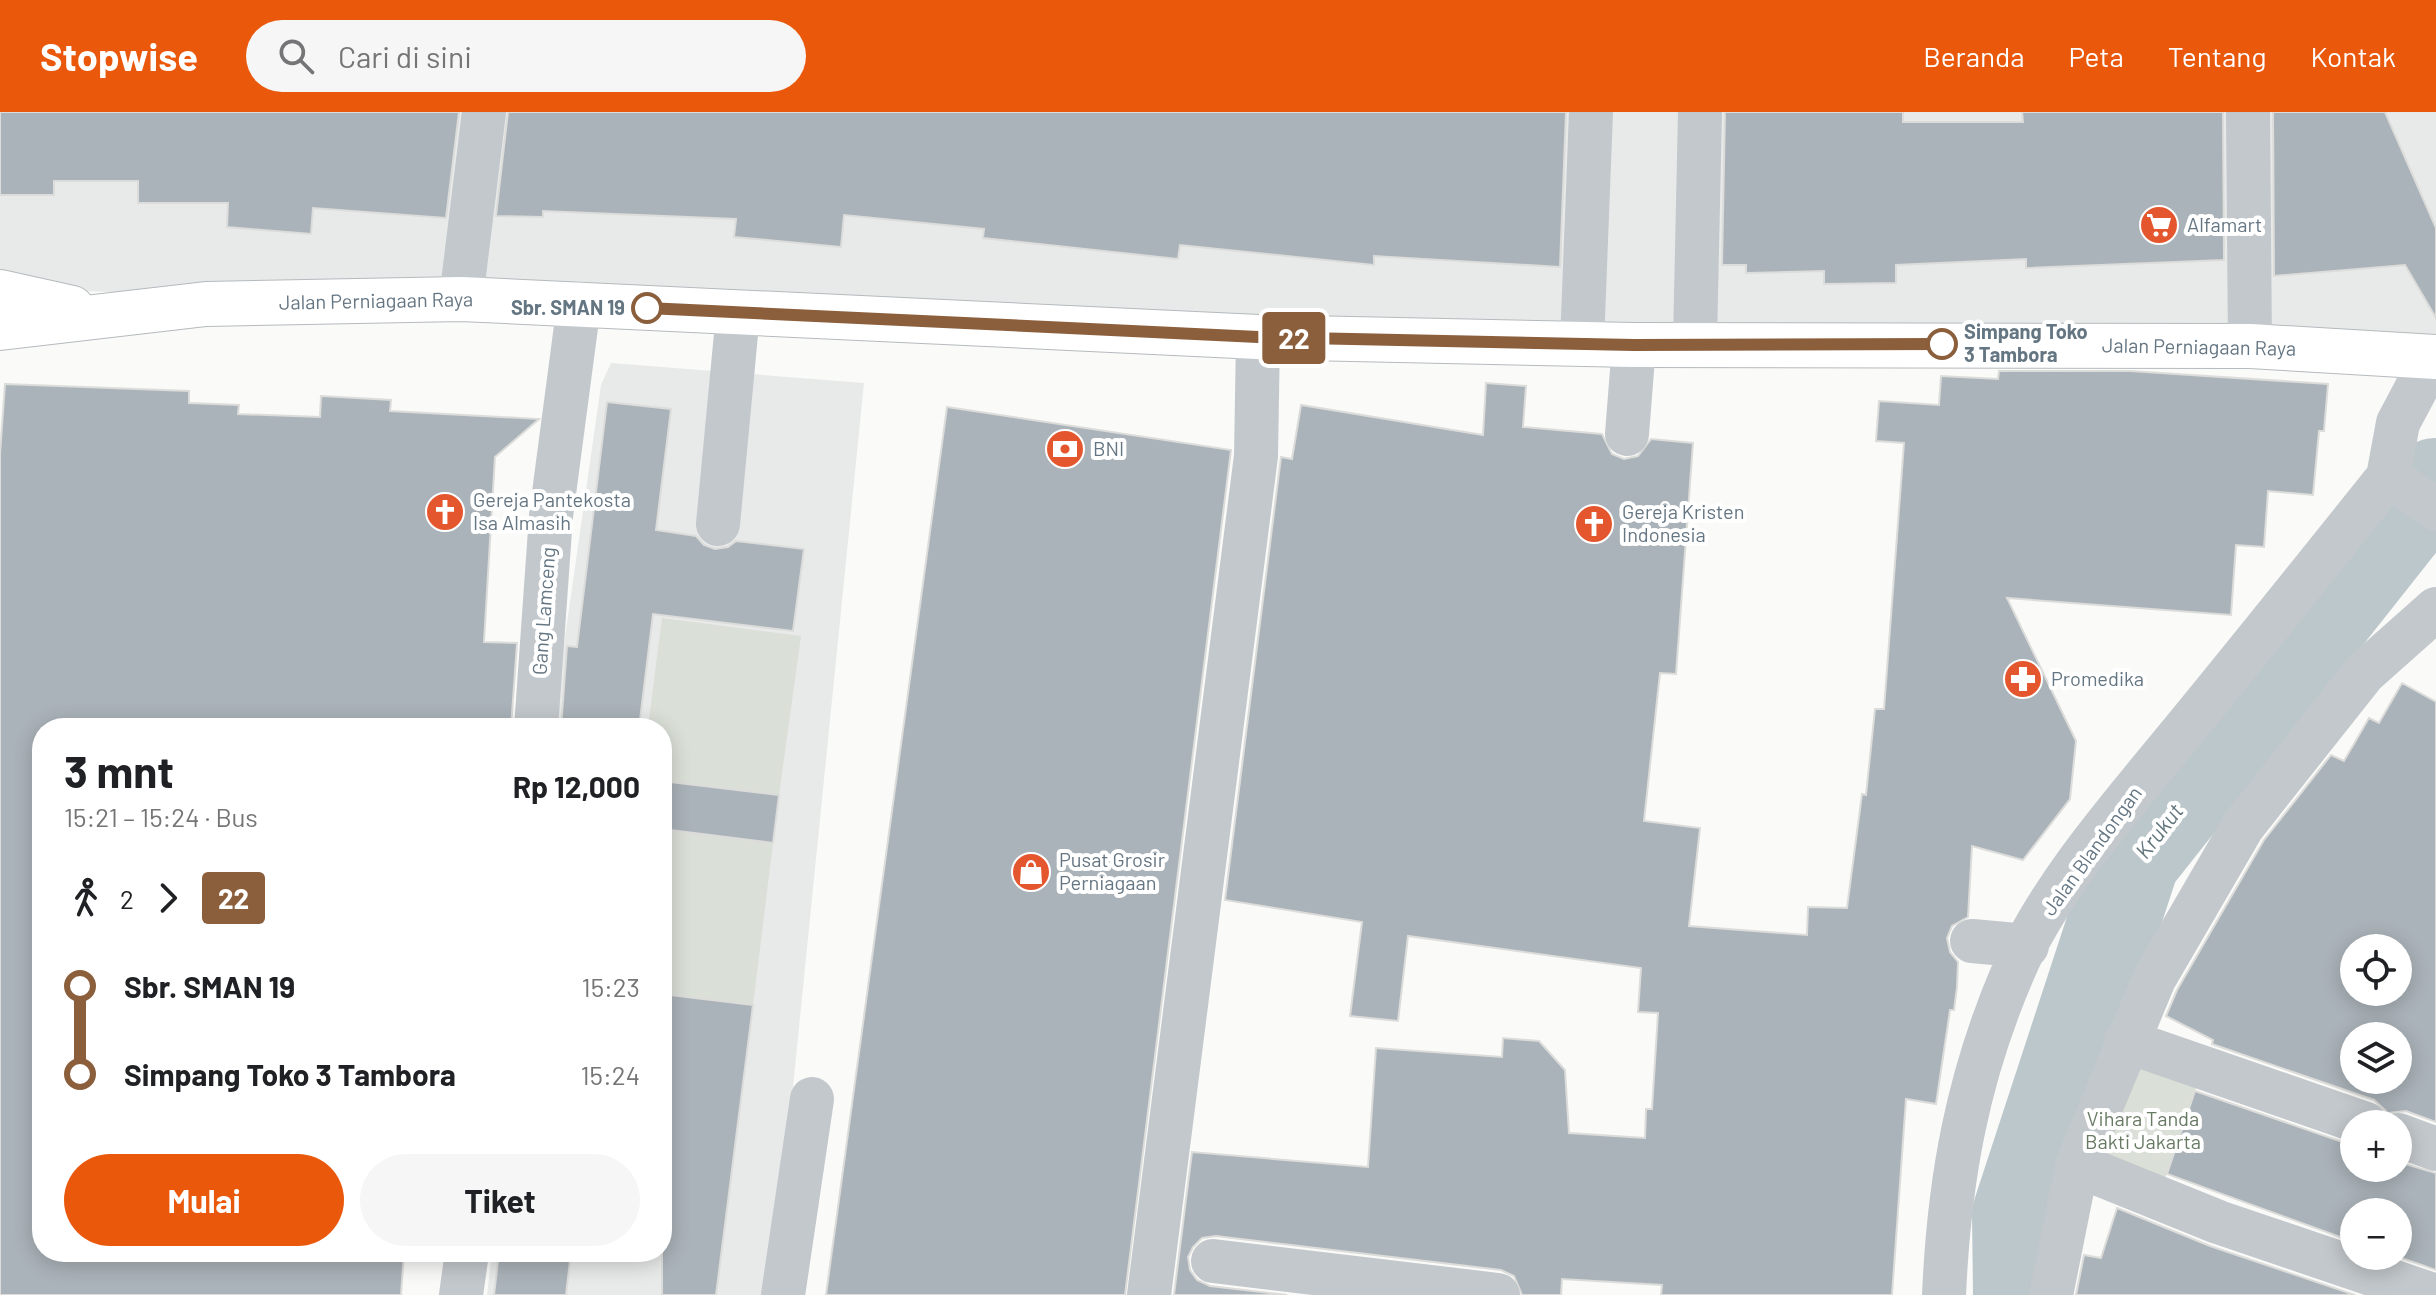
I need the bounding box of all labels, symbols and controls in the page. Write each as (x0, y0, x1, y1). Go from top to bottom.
search box (246, 20, 806, 92)
text: Stopwise (40, 33, 198, 79)
icon: search (274, 34, 318, 78)
text: Cari di sini (338, 38, 472, 74)
text: Beranda (1923, 39, 2025, 73)
text: Peta (2069, 39, 2124, 73)
text: Tentang (2168, 39, 2266, 73)
text: Kontak (2310, 39, 2396, 73)
supermarket icon: Alfamart (2138, 204, 2180, 246)
place label: Alfamart (2187, 212, 2262, 236)
street label: Jalan Perniagaan Raya (279, 286, 473, 314)
marker: Sbr. SMAN 19 (632, 293, 662, 323)
place label: Sbr. SMAN 19 (511, 295, 625, 319)
line badge: 22 (1258, 312, 1330, 364)
place label: Simpang Toko 3 Tambora (1964, 319, 2088, 366)
text: 22 (1278, 321, 1310, 355)
marker: Simpang Toko 3 Tambora (1927, 329, 1957, 359)
street label: Jalan Perniagaan Raya (2102, 332, 2296, 360)
bank icon: BNI (1044, 428, 1086, 470)
place label: BNI (1093, 436, 1124, 460)
place label: Gereja Pantekosta Isa Almasih (473, 487, 631, 534)
church icon: Gereja Pantekosta Isa Almasih (424, 491, 466, 533)
place label: Gereja Kristen Indonesia (1622, 499, 1744, 546)
church icon: Gereja Kristen Indonesia (1573, 503, 1615, 545)
street label: Gang Lamceng (527, 546, 559, 676)
pharmacy icon: Promedika (2002, 658, 2044, 700)
place label: Promedika (2051, 666, 2144, 690)
text: 3 mnt (64, 744, 174, 797)
text: Rp 12,000 (513, 768, 640, 804)
street label: Jalan Blandongan (2036, 781, 2146, 920)
water label: Krukut (2129, 798, 2188, 863)
text: 15:21 – 15:24 · Bus (64, 801, 258, 832)
place label: Pusat Grosir Perniagaan (1059, 847, 1165, 894)
shop icon: Pusat Grosir Perniagaan (1010, 851, 1052, 893)
icon: walk (64, 876, 108, 920)
icon: forward (146, 876, 190, 920)
text: 22 (218, 881, 249, 915)
text: 2 (120, 883, 134, 914)
map controls (2340, 934, 2412, 1270)
button: locate (2340, 934, 2412, 1006)
text: Sbr. SMAN 19 (124, 968, 295, 1004)
text: 15:23 (582, 971, 640, 1002)
button: layers (2340, 1022, 2412, 1094)
text: Simpang Toko 3 Tambora (124, 1056, 456, 1092)
text: 15:24 (580, 1059, 640, 1090)
park label: Vihara Tanda Bakti Jakarta (2085, 1106, 2201, 1153)
button: + (2340, 1110, 2412, 1182)
button: Mulai (64, 1154, 344, 1246)
button: Tiket (360, 1154, 640, 1246)
button: − (2340, 1198, 2412, 1270)

